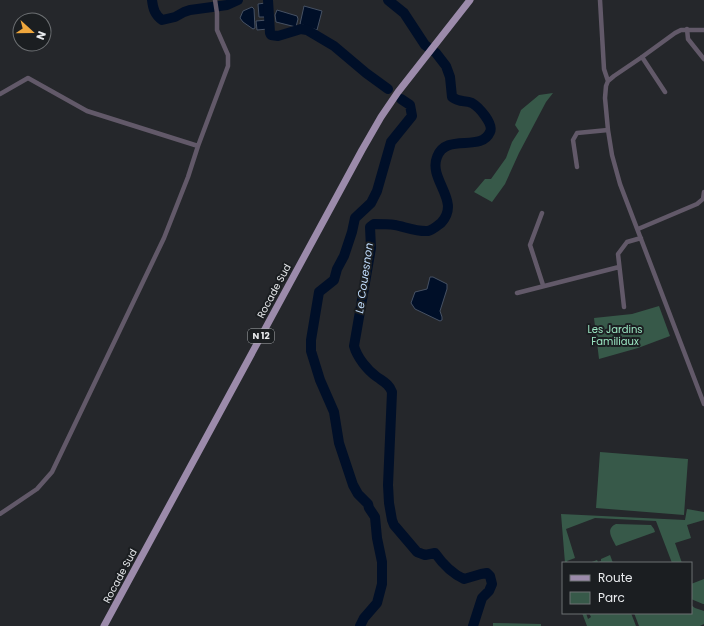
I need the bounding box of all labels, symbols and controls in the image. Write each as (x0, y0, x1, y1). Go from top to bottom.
north arrow (12, 12, 52, 52)
text: N (32, 29, 50, 42)
water label: Le Couesnon (351, 242, 377, 314)
street label: Rocade Sud (253, 261, 295, 321)
park label: Les Jardins Familiaux (587, 322, 643, 349)
road number: N 12 (248, 329, 274, 343)
street label: Rocade Sud (99, 546, 141, 606)
legend (562, 562, 692, 614)
text: Route (598, 569, 632, 586)
text: Parc (598, 589, 625, 606)

